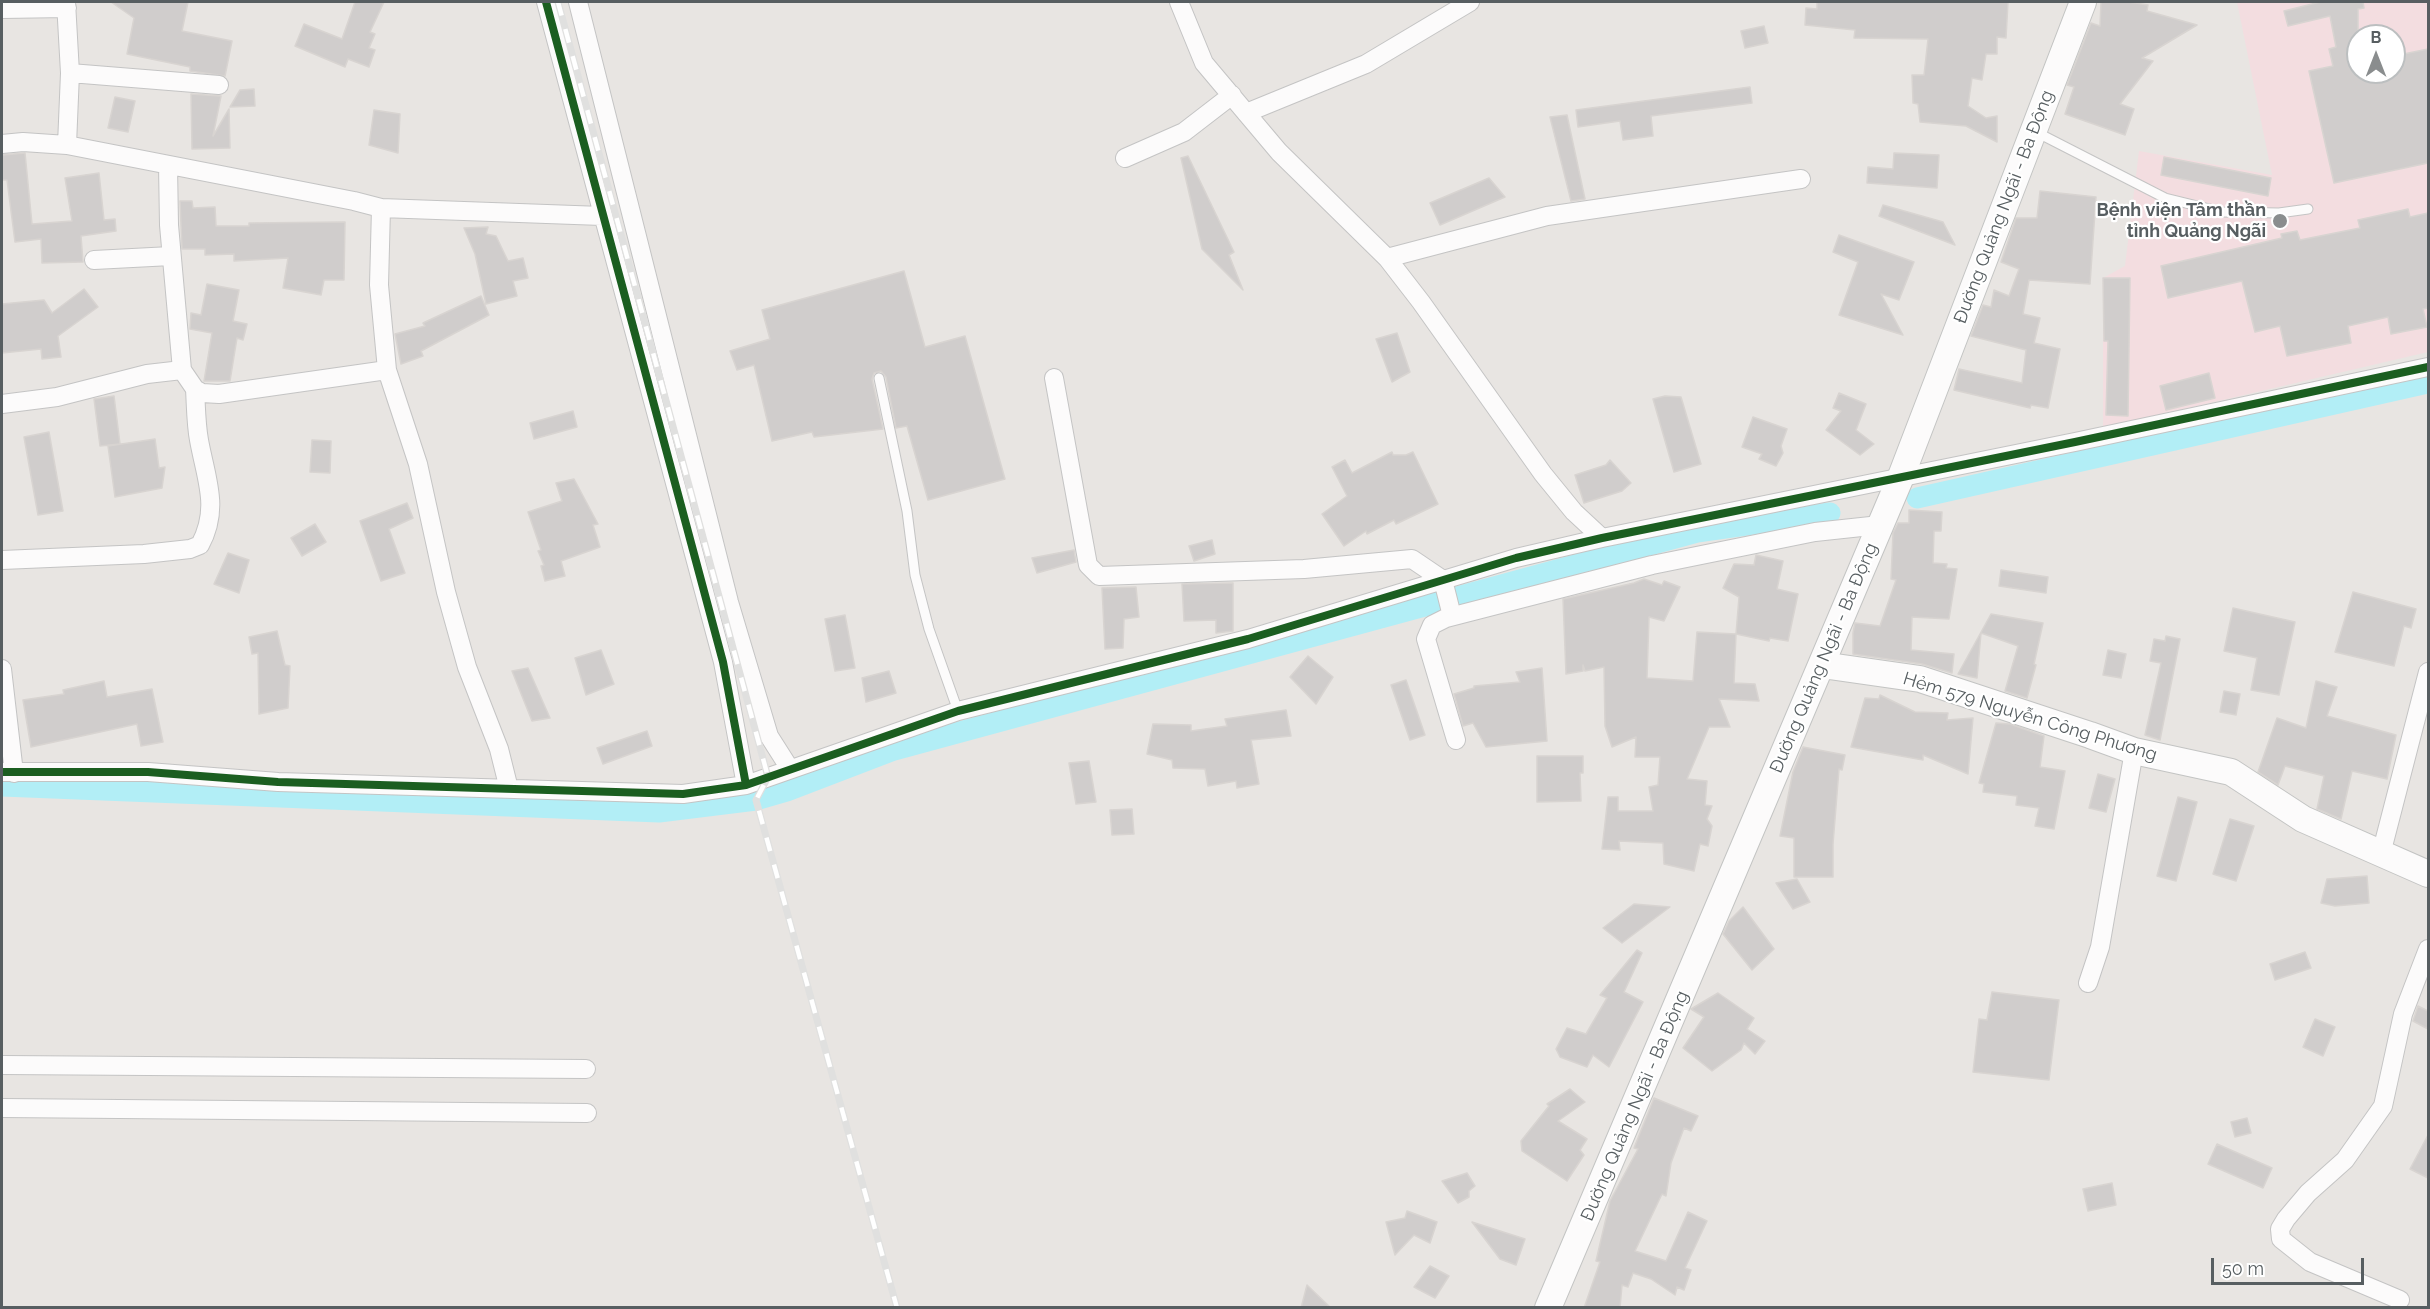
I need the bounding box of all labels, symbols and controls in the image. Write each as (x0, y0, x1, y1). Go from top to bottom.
north arrow (2346, 24, 2406, 84)
text: B (2371, 28, 2381, 47)
street label: Đường Quảng Ngãi - Ba Động (1950, 87, 2058, 327)
place label: Bệnh viện Tâm thần tỉnh Quảng Ngãi (2096, 200, 2266, 242)
marker: Bệnh viện Tâm thần tỉnh Quảng Ngãi (2271, 212, 2289, 230)
street label: Đường Quảng Ngãi - Ba Động (1766, 540, 1882, 776)
street label: Hẻm 579 Nguyễn Công Phương (1900, 668, 2160, 766)
street label: Đường Quảng Ngãi - Ba Động (1577, 988, 1693, 1224)
scale bar (2214, 1246, 2367, 1284)
text: 50 m (2222, 1258, 2264, 1279)

